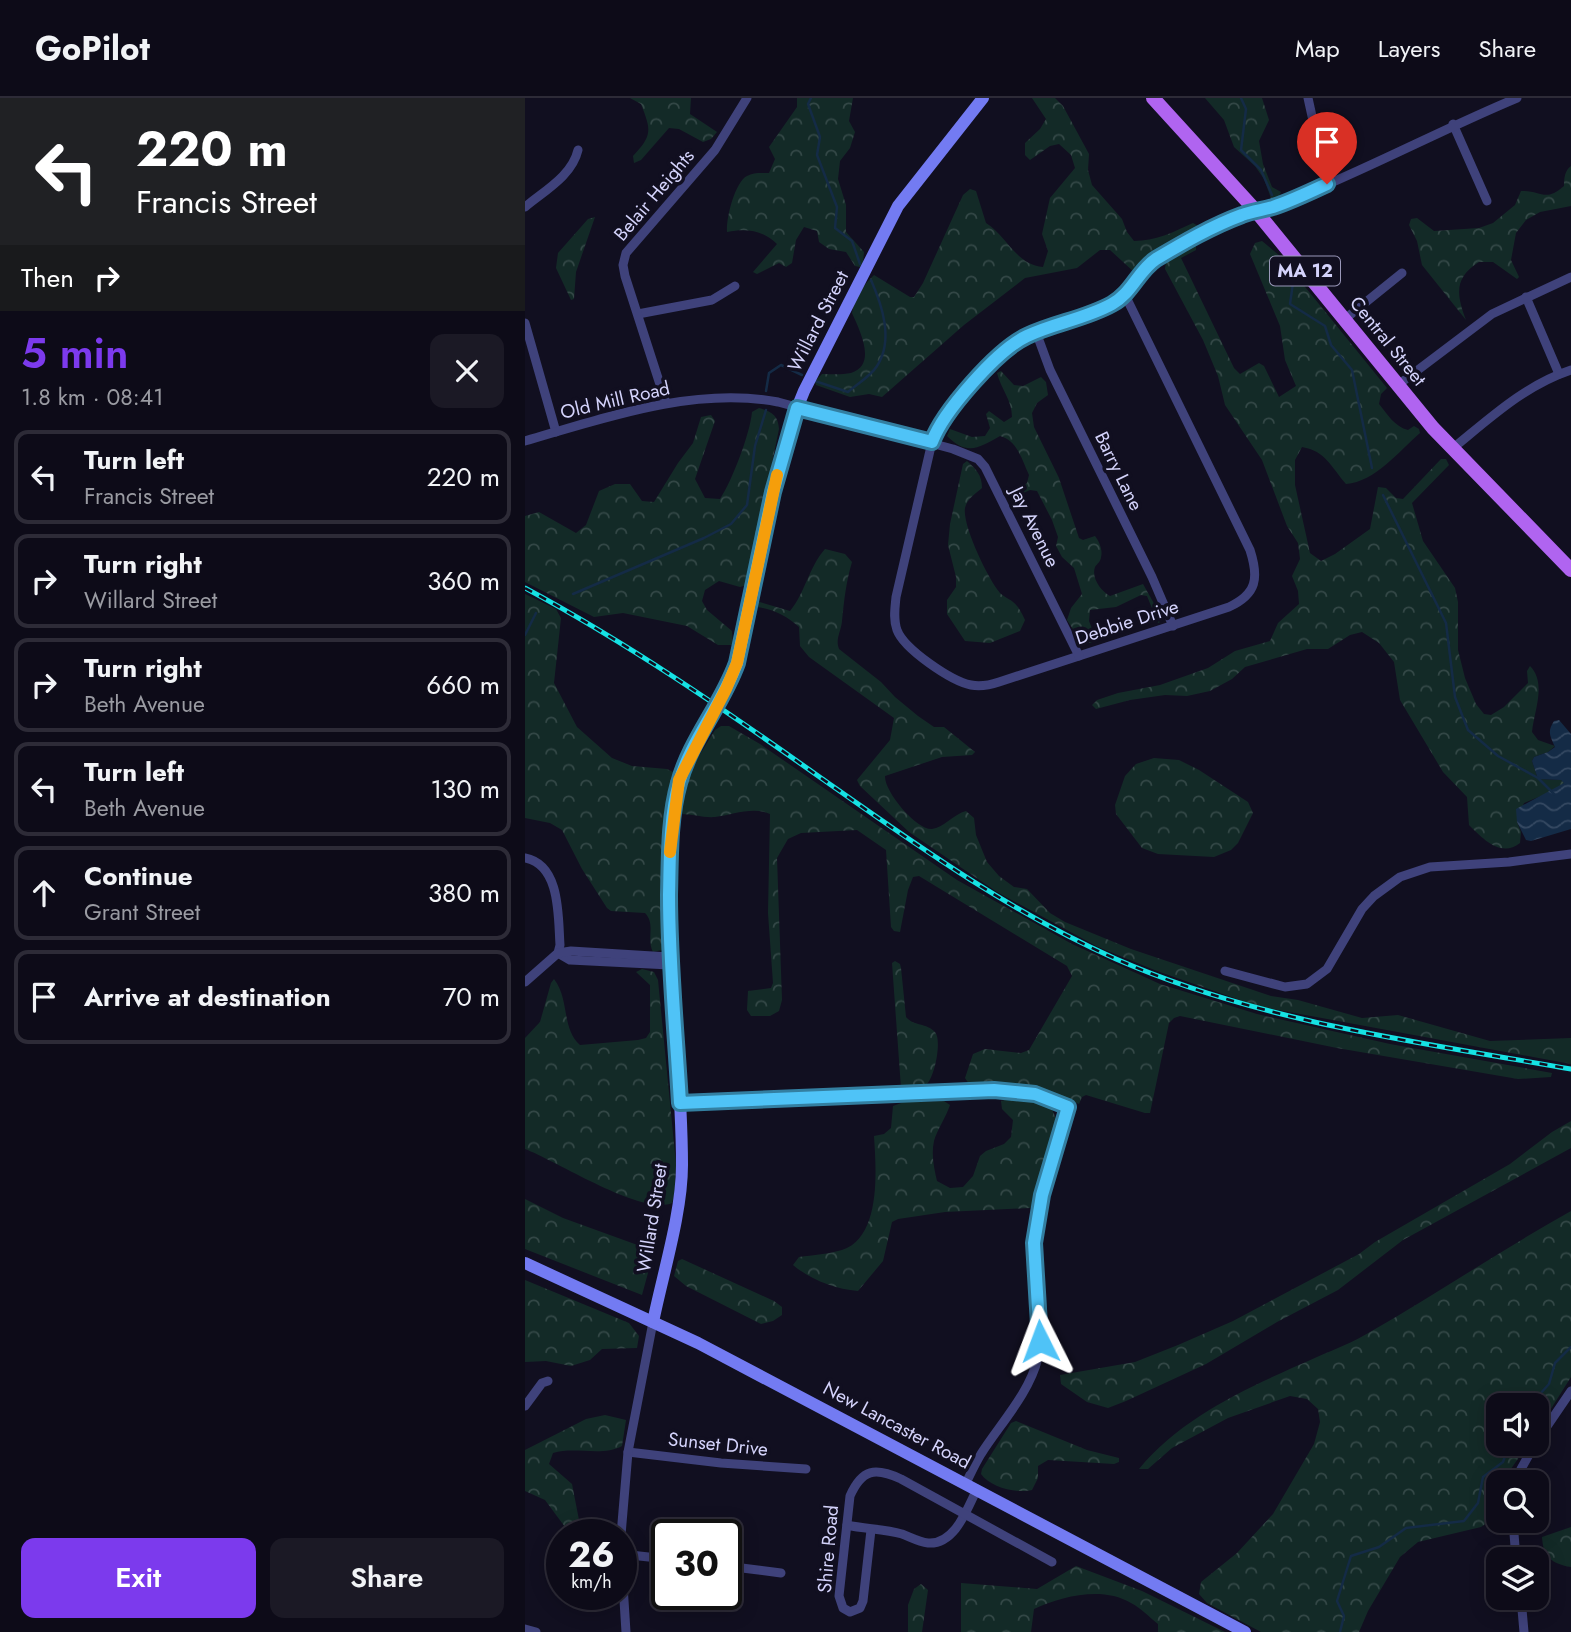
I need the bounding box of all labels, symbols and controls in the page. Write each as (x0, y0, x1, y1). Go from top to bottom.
text: GoPilot (35, 25, 150, 72)
text: Map (1295, 31, 1340, 66)
text: Layers (1378, 31, 1440, 66)
text: Share (1478, 31, 1536, 66)
pin (1297, 112, 1357, 184)
text: 220 m (136, 114, 288, 184)
icon: arrive (1308, 123, 1346, 161)
icon: left (21, 126, 112, 217)
street label: Belair Heights (608, 143, 701, 247)
text: Francis Street (136, 179, 317, 225)
road number: MA 12 (1270, 256, 1340, 286)
text: Then (21, 259, 74, 297)
icon: right (88, 259, 126, 297)
street label: Willard Street (781, 265, 855, 376)
street label: Central Street (1343, 290, 1433, 392)
text: 5 min (21, 323, 128, 384)
button: close (430, 334, 504, 408)
street label: Old Mill Road (558, 374, 672, 426)
text: 1.8 km · 08:41 (21, 380, 164, 414)
street label: Barry Lane (1088, 427, 1150, 515)
text: Turn left (84, 441, 184, 479)
icon: left (25, 458, 63, 496)
text: 220 m (427, 458, 500, 496)
text: Francis Street (84, 479, 214, 513)
street label: Jay Avenue (1003, 479, 1066, 572)
text: Turn right (84, 545, 202, 583)
icon: right (25, 562, 63, 600)
text: 360 m (427, 562, 500, 600)
text: Willard Street (84, 583, 217, 617)
street label: Debbie Drive (1072, 593, 1182, 651)
text: Turn right (84, 649, 202, 687)
icon: right (25, 666, 63, 704)
text: 660 m (426, 666, 500, 704)
text: Beth Avenue (84, 687, 205, 721)
text: Turn left (84, 753, 184, 791)
icon: left (25, 770, 63, 808)
text: 130 m (430, 770, 500, 808)
text: Beth Avenue (84, 791, 205, 825)
text: Continue (84, 857, 193, 895)
icon: ahead (25, 874, 63, 912)
text: 380 m (428, 874, 500, 912)
text: Grant Street (84, 895, 200, 929)
icon: arrive (25, 978, 63, 1016)
text: Arrive at destination (84, 978, 331, 1016)
text: 70 m (443, 978, 500, 1016)
street label: Willard Street (630, 1161, 674, 1274)
position arrow (1003, 1304, 1077, 1378)
street label: New Lancaster Road (818, 1375, 976, 1475)
map controls (1486, 1393, 1549, 1610)
button: sound (1486, 1393, 1549, 1456)
street label: Sunset Drive (667, 1425, 769, 1463)
button: search (1486, 1470, 1549, 1533)
street label: Shire Road (811, 1504, 845, 1594)
speed limit sign: 30 (651, 1519, 742, 1610)
text: 26 (568, 1530, 615, 1580)
button: Exit (21, 1538, 256, 1618)
button: Share (270, 1538, 504, 1618)
button: layers (1486, 1547, 1549, 1610)
text: km/h (571, 1569, 612, 1595)

